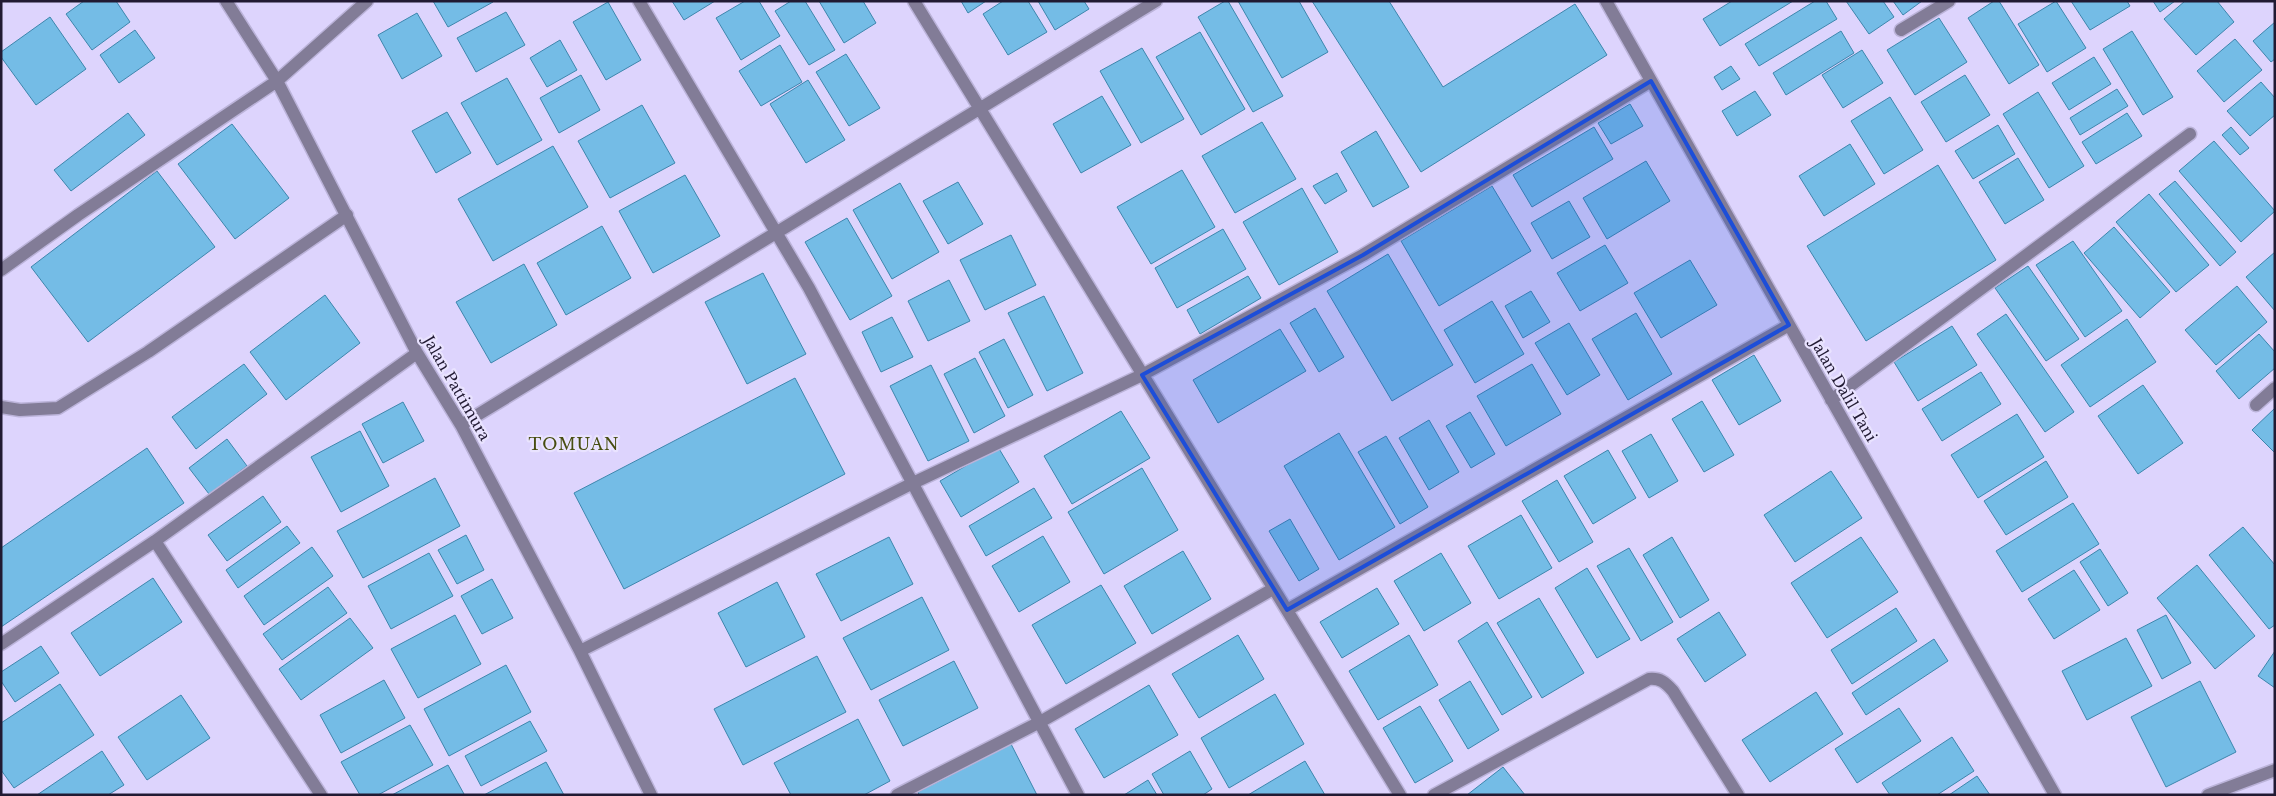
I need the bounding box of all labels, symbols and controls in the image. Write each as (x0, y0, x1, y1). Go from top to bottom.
street label: Jalan Pattimura (418, 330, 495, 444)
street label: Jalan Dalil Tani (1806, 333, 1881, 445)
district label: TOMUAN (529, 434, 619, 454)

